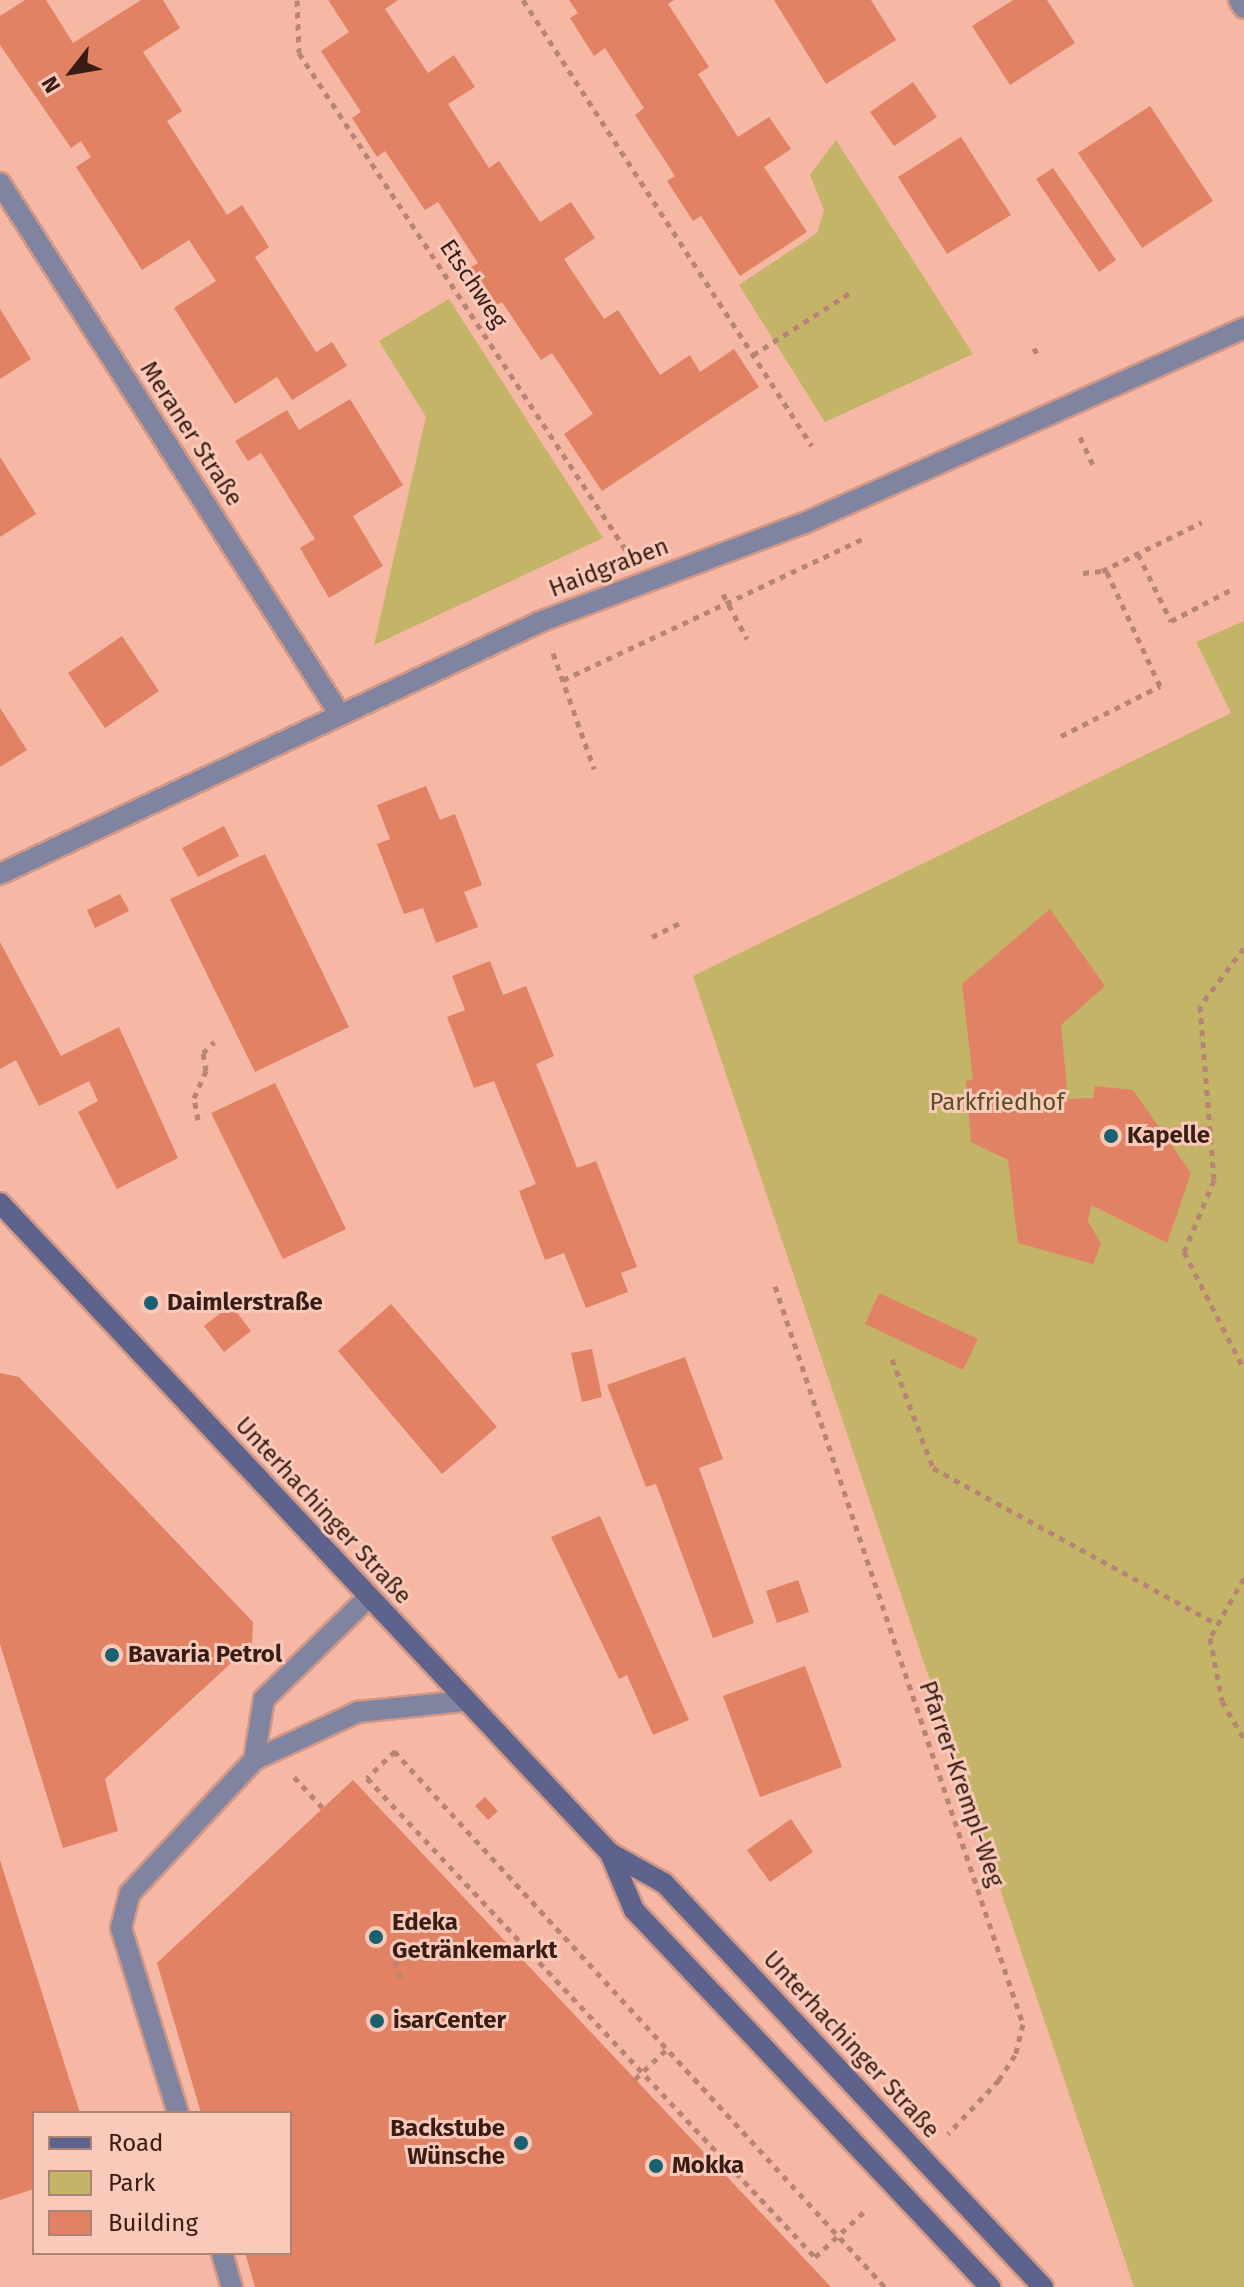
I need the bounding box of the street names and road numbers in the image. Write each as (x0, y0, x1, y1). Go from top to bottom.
street label: Etschweg (433, 234, 513, 334)
street label: Meraner Straße (134, 356, 248, 512)
street label: Haidgraben (545, 532, 673, 604)
street label: Unterhachinger Straße (229, 1411, 417, 1611)
street label: Pfarrer-Krempl-Weg (912, 1677, 1010, 1891)
street label: Unterhachinger Straße (757, 1945, 945, 2145)

